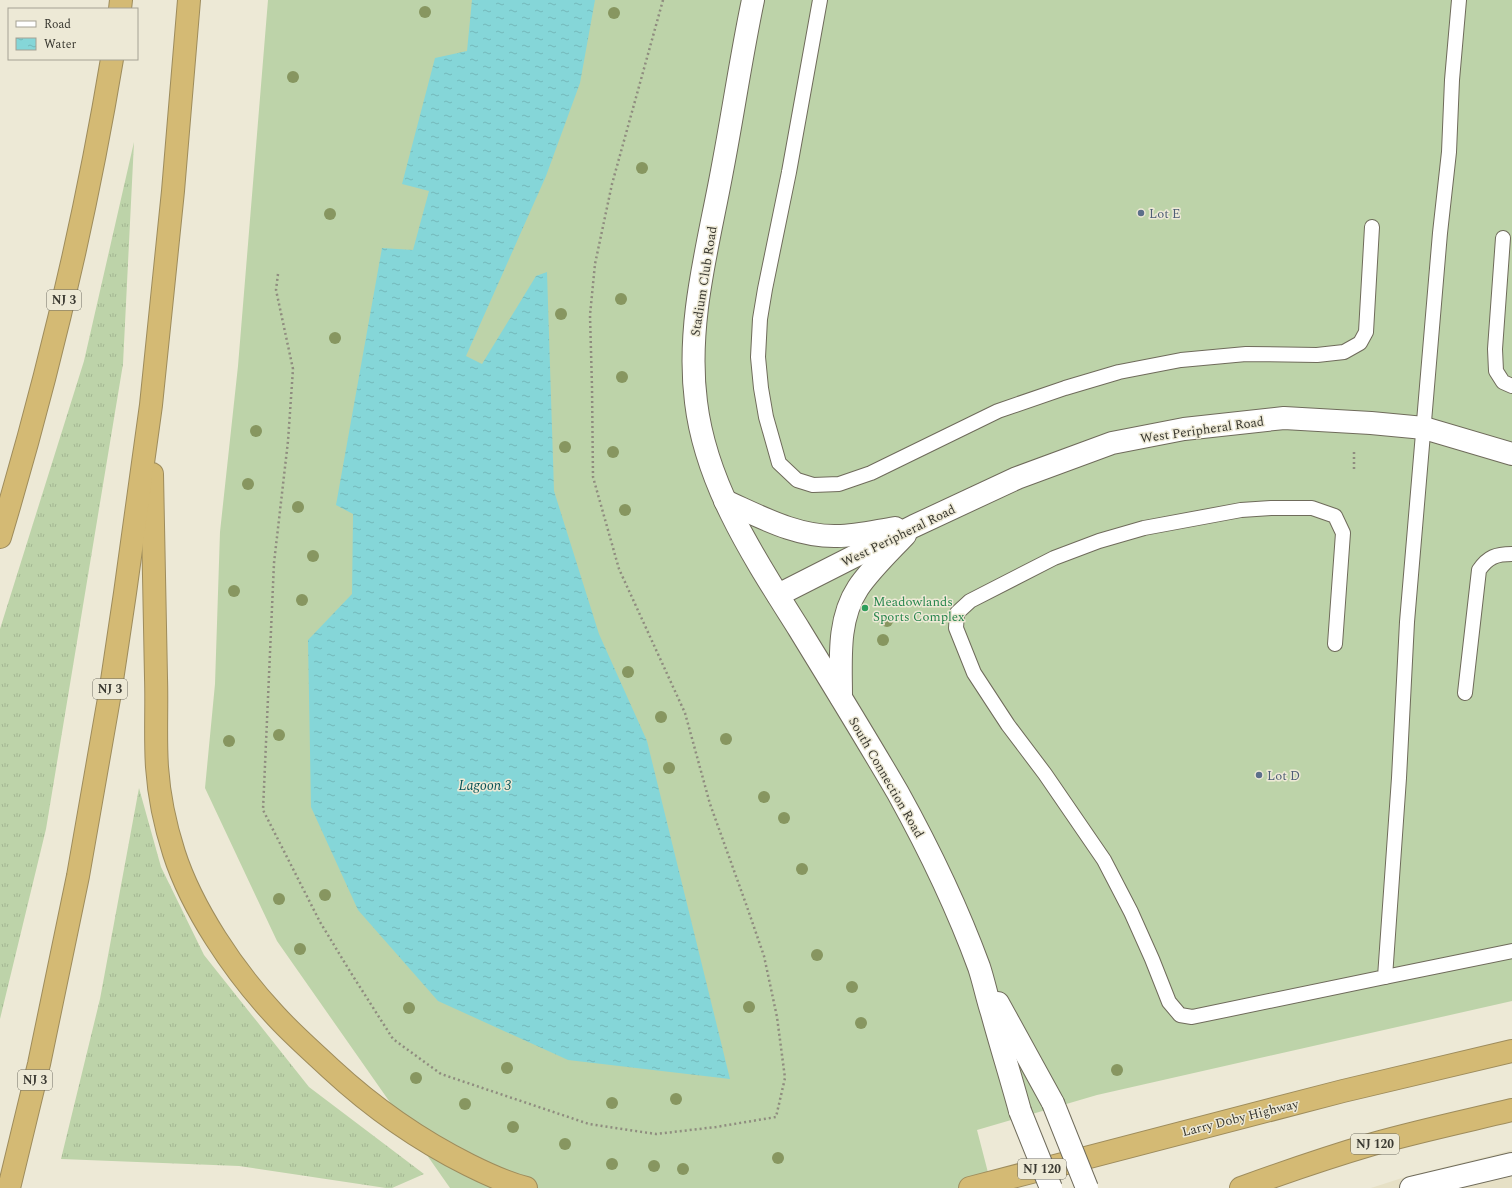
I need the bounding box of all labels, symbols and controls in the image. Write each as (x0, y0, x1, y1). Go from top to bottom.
legend (8, 8, 138, 60)
text: Road (44, 15, 71, 34)
text: Water (44, 35, 76, 54)
place label: Lot E (1149, 204, 1181, 224)
marker: Lot E (1136, 208, 1146, 218)
street label: Stadium Club Road (685, 225, 723, 338)
road number: NJ 3 (47, 290, 81, 310)
street label: West Peripheral Road (1139, 411, 1265, 449)
street label: West Peripheral Road (838, 500, 959, 572)
place label: Meadowlands Sports Complex (873, 592, 965, 627)
marker: Meadowlands Sports Complex (860, 603, 870, 613)
road number: NJ 3 (93, 679, 127, 699)
street label: South Connection Road (843, 713, 929, 842)
place label: Lot D (1267, 766, 1300, 786)
marker: Lot D (1254, 770, 1264, 780)
water label: Lagoon 3 (458, 775, 512, 796)
road number: NJ 3 (18, 1070, 52, 1090)
street label: Larry Doby Highway (1180, 1094, 1301, 1142)
road number: NJ 120 (1351, 1134, 1399, 1154)
road number: NJ 120 (1018, 1159, 1066, 1179)

